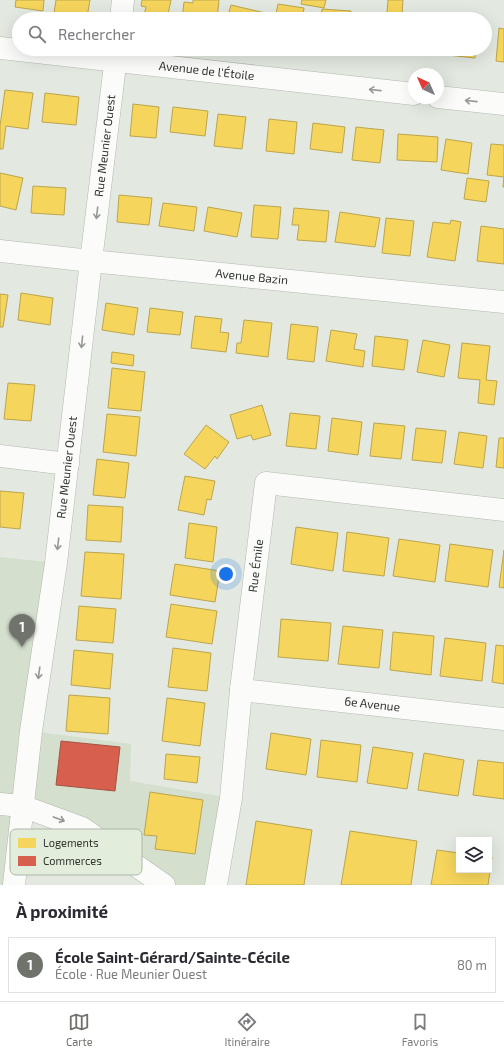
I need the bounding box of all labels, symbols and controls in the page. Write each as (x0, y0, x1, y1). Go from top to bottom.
search box (12, 12, 492, 56)
icon: search (26, 23, 48, 45)
text: Rechercher (58, 25, 135, 43)
street label: Avenue de l'Étoile (158, 58, 255, 82)
north arrow (408, 68, 444, 104)
one-way arrow (369, 86, 382, 94)
street label: Rue Meunier Ouest (91, 93, 117, 197)
one-way arrow (465, 97, 478, 104)
one-way arrow (93, 206, 101, 219)
street label: Avenue Bazin (215, 265, 289, 287)
one-way arrow (78, 335, 86, 348)
street label: Rue Meunier Ouest (53, 415, 79, 519)
one-way arrow (54, 537, 62, 550)
street label: Rue Émile (245, 538, 265, 593)
your location (216, 564, 236, 584)
pin: 1 (9, 614, 35, 647)
one-way arrow (35, 666, 43, 679)
street label: 6e Avenue (344, 693, 401, 713)
one-way arrow (52, 816, 64, 824)
legend (10, 829, 142, 875)
text: Logements (43, 836, 99, 849)
map controls (456, 837, 492, 873)
button: layers (456, 837, 492, 873)
text: Commerces (43, 854, 102, 867)
text: À proximité (16, 901, 108, 921)
text: École Saint-Gérard/Sainte-Cécile (55, 948, 290, 966)
text: 1 (27, 957, 33, 973)
text: 80 m (457, 957, 487, 973)
text: École · Rue Meunier Ouest (55, 966, 207, 982)
tab: Carte (66, 1011, 93, 1048)
tab: Itinéraire (224, 1011, 270, 1048)
tab: Favoris (402, 1011, 438, 1048)

